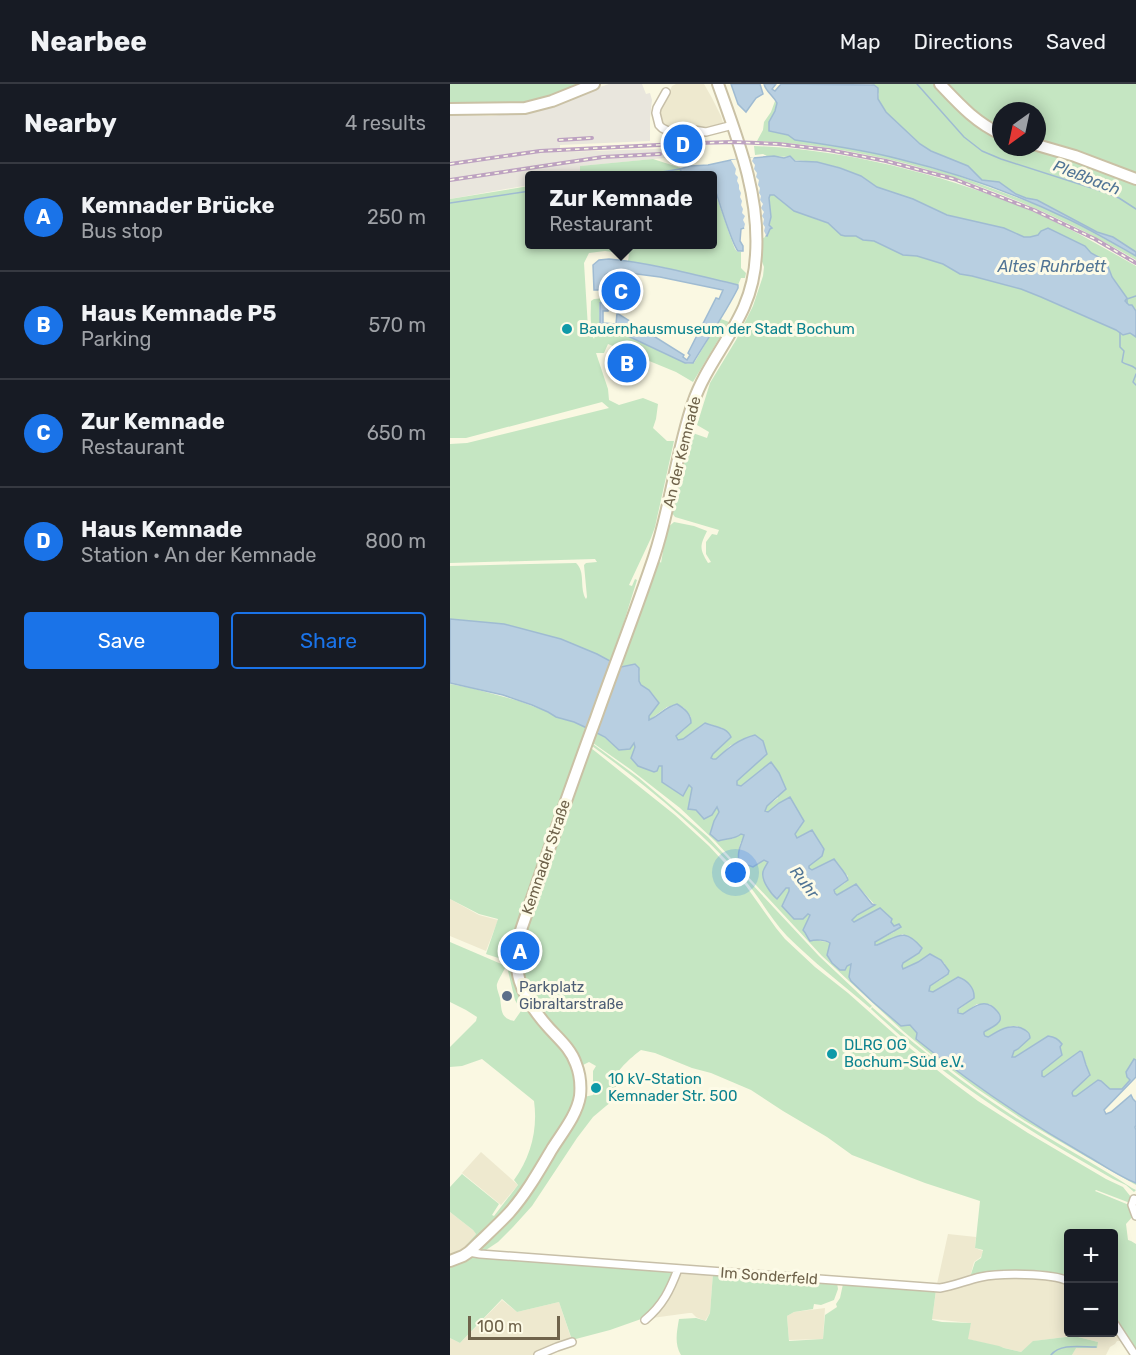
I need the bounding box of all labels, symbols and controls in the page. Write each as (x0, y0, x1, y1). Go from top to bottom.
text: Nearbee (30, 25, 147, 58)
text: Map (840, 29, 881, 54)
text: Directions (914, 29, 1013, 54)
text: Saved (1046, 29, 1106, 54)
north arrow (992, 102, 1046, 156)
text: Nearby (24, 108, 117, 139)
text: 4 results (345, 111, 426, 135)
pin: D (664, 122, 702, 166)
water label: Pleßbach (1051, 156, 1123, 199)
popup (525, 171, 717, 249)
text: Zur Kemnade (549, 185, 693, 212)
text: Kemnader Brücke (81, 192, 274, 219)
text: A (36, 205, 51, 229)
text: 250 m (367, 205, 426, 229)
text: Restaurant (549, 212, 653, 236)
text: Bus stop (81, 219, 163, 243)
water label: Altes Ruhrbett (997, 257, 1107, 276)
pin: C (602, 268, 640, 314)
text: Haus Kemnade P5 (81, 300, 276, 327)
text: B (36, 313, 51, 337)
text: 570 m (368, 313, 426, 337)
place label: Bauernhausmuseum der Stadt Bochum (579, 320, 855, 338)
marker: Bauernhausmuseum der Stadt Bochum (560, 322, 574, 336)
text: Parking (81, 327, 152, 351)
pin: B (608, 340, 646, 386)
street label: An der Kemnade (659, 394, 705, 510)
text: Zur Kemnade (81, 408, 225, 435)
text: C (36, 421, 51, 445)
text: 650 m (367, 421, 426, 445)
text: Restaurant (81, 435, 185, 459)
text: Haus Kemnade (81, 516, 243, 543)
text: D (36, 529, 51, 553)
text: 800 m (365, 529, 426, 553)
text: Station · An der Kemnade (81, 543, 317, 567)
button: Save (24, 612, 219, 669)
button: Share (231, 612, 426, 669)
street label: Kemnader Straße (518, 797, 574, 917)
your location (721, 858, 750, 887)
water label: Ruhr (786, 862, 824, 903)
pin: A (500, 928, 540, 974)
place label: Parkplatz Gibraltarstraße (519, 978, 624, 1013)
marker: Parkplatz Gibraltarstraße (500, 989, 514, 1003)
place label: DLRG OG Bochum-Süd e.V. (844, 1036, 964, 1071)
marker: DLRG OG Bochum-Süd e.V. (825, 1047, 839, 1061)
place label: 10 kV-Station Kemnader Str. 500 (608, 1070, 738, 1105)
marker: 10 kV-Station Kemnader Str. 500 (589, 1081, 603, 1095)
map controls (1064, 1229, 1118, 1337)
button: + (1064, 1229, 1118, 1283)
street label: Im Sonderfeld (720, 1264, 818, 1288)
button: − (1064, 1283, 1118, 1337)
scale bar (468, 1313, 560, 1340)
text: 100 m (477, 1317, 522, 1336)

